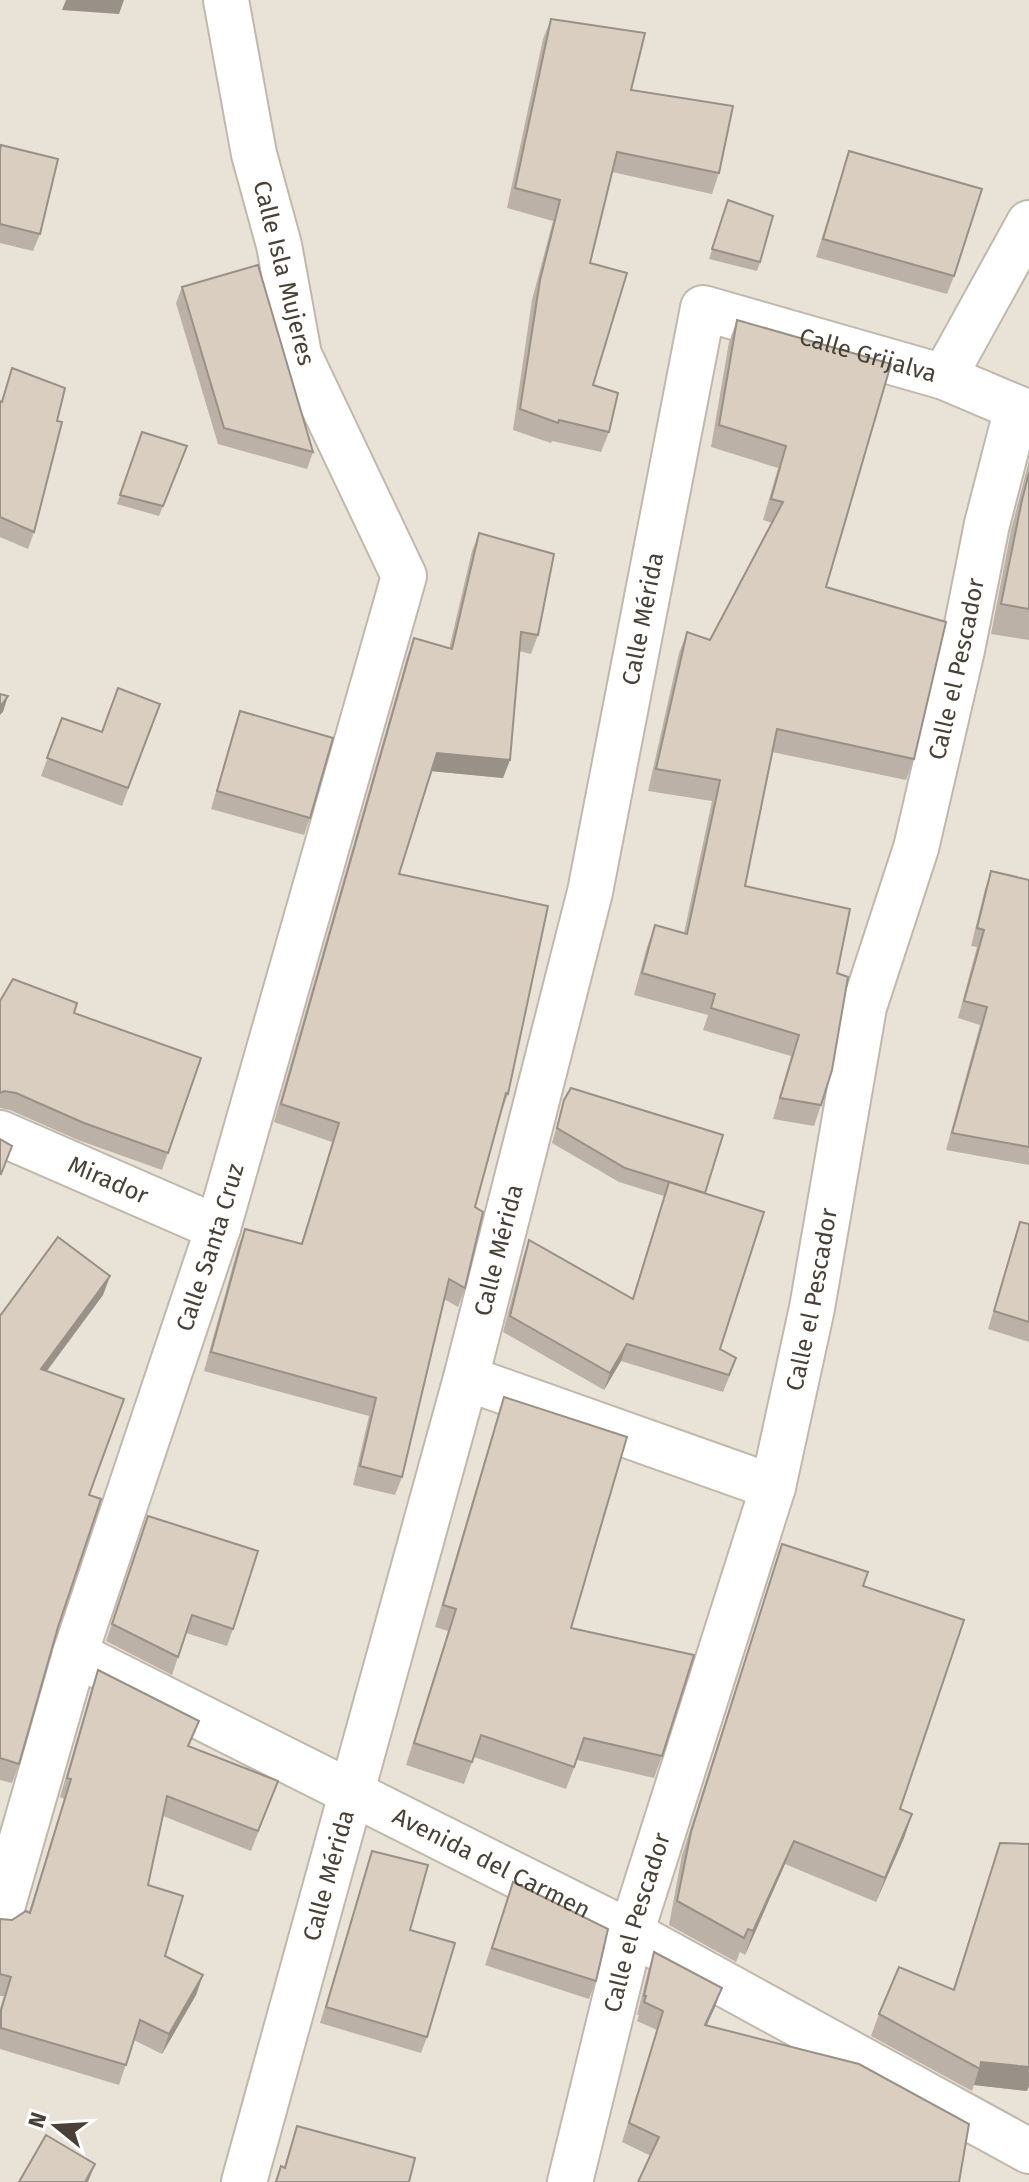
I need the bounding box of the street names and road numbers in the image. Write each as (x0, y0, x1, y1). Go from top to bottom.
street label: Calle Isla Mujeres (248, 178, 320, 368)
street label: Calle Grijalva (796, 322, 940, 388)
street label: Calle Mérida (616, 550, 669, 688)
street label: Calle el Pescador (923, 575, 990, 763)
street label: Mirador (64, 1150, 153, 1210)
street label: Calle Santa Cruz (170, 1160, 250, 1335)
street label: Calle Mérida (468, 1181, 529, 1319)
street label: Calle el Pescador (780, 1205, 843, 1393)
street label: Avenida del Carmen (388, 1802, 595, 1924)
street label: Calle Mérida (297, 1807, 360, 1944)
street label: Calle el Pescador (598, 1829, 676, 2015)

